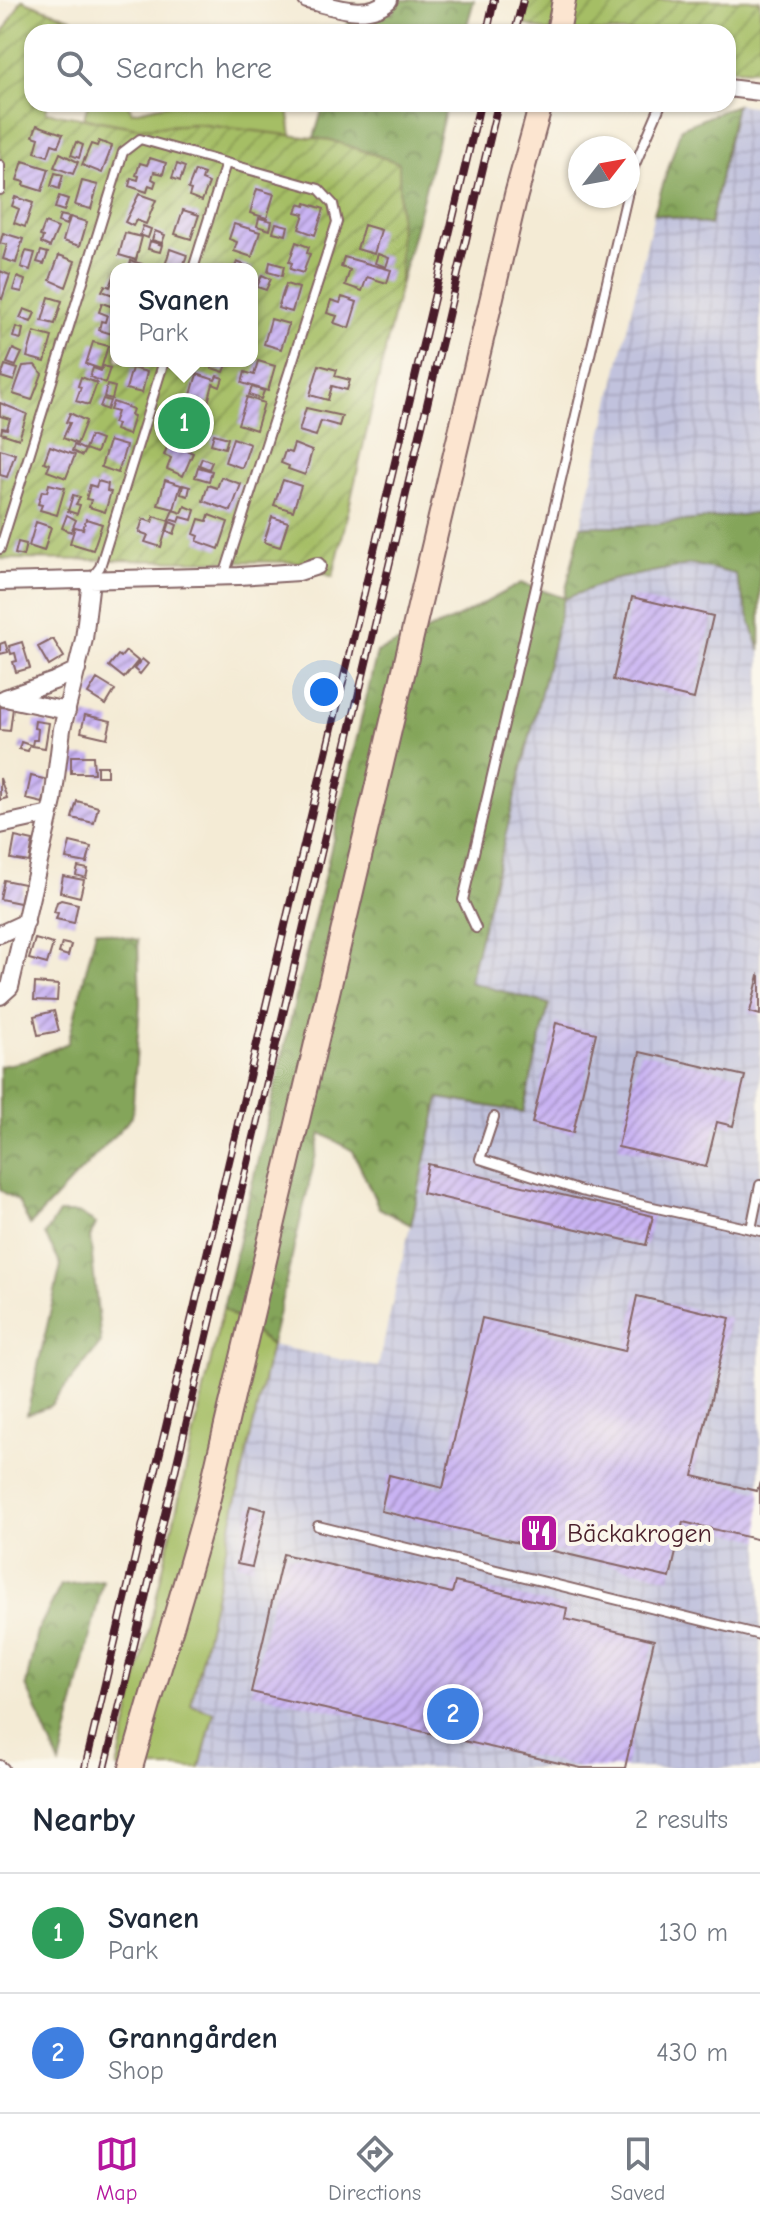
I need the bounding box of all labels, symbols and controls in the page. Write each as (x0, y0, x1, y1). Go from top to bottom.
search box (24, 24, 736, 112)
icon: search (52, 46, 96, 90)
text: Search here (116, 51, 272, 86)
north arrow (568, 136, 640, 208)
popup (110, 263, 258, 367)
text: Svanen (138, 283, 230, 318)
text: Park (138, 318, 188, 348)
pin: 1 (158, 393, 210, 453)
your location (304, 672, 344, 712)
restaurant icon: Bäckakrogen (518, 1512, 560, 1554)
place label: Bäckakrogen (567, 1519, 712, 1549)
pin: 2 (427, 1684, 479, 1744)
text: Nearby (32, 1800, 135, 1840)
text: 2 results (635, 1805, 728, 1835)
text: Svanen (108, 1901, 199, 1936)
text: 1 (53, 1918, 63, 1948)
text: 130 m (659, 1918, 728, 1948)
text: Park (108, 1936, 158, 1966)
text: Granngården (108, 2021, 278, 2056)
text: 2 (52, 2038, 64, 2068)
text: 430 m (656, 2038, 728, 2068)
text: Shop (108, 2056, 164, 2086)
tab: Map (95, 2132, 139, 2206)
tab: Directions (328, 2132, 421, 2206)
tab: Saved (610, 2132, 665, 2206)

